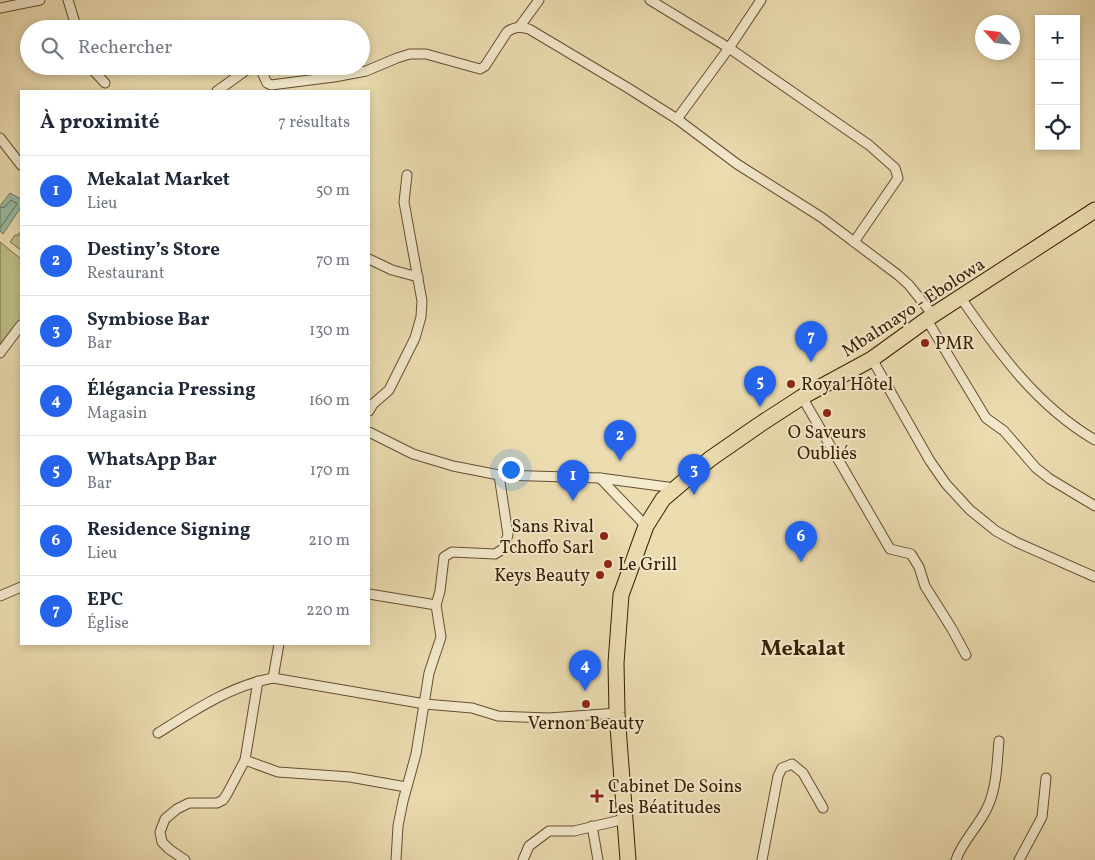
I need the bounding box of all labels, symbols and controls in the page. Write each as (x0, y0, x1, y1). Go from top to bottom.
north arrow (975, 15, 1020, 60)
map controls (1035, 15, 1080, 150)
button: + (1035, 15, 1080, 60)
search box (20, 20, 370, 75)
icon: search (38, 34, 66, 62)
text: Rechercher (78, 35, 172, 61)
button: − (1035, 60, 1080, 105)
button: locate (1035, 105, 1080, 150)
text: À proximité (40, 108, 159, 137)
text: 7 résultats (278, 112, 350, 134)
text: Mekalat Market (87, 167, 230, 193)
text: 1 (53, 180, 59, 202)
text: 50 m (316, 180, 350, 202)
text: Lieu (87, 193, 117, 215)
text: Destiny’s Store (87, 237, 220, 263)
text: 2 (52, 250, 60, 272)
text: 70 m (316, 250, 350, 272)
street label: Mbalmayo - Ebolowa (837, 253, 990, 364)
text: Restaurant (87, 263, 165, 285)
text: Symbiose Bar (87, 307, 210, 333)
text: 3 (52, 320, 60, 342)
text: 130 m (309, 320, 350, 342)
pin: 7 (795, 321, 827, 362)
place label: PMR (935, 332, 975, 357)
text: Bar (87, 333, 112, 355)
marker: PMR (919, 337, 931, 349)
pin: 5 (744, 366, 776, 407)
place label: Royal Hôtel (801, 373, 893, 398)
text: Élégancia Pressing (87, 377, 256, 403)
marker: Royal Hôtel (785, 378, 797, 390)
text: 4 (51, 390, 61, 412)
text: 160 m (309, 390, 350, 412)
text: Magasin (87, 403, 147, 425)
marker: O Saveurs Oubliés (821, 407, 833, 419)
pin: 2 (604, 420, 636, 461)
place label: O Saveurs Oubliés (788, 421, 866, 467)
text: WhatsApp Bar (87, 447, 217, 473)
pin: 3 (678, 454, 710, 495)
your location (498, 457, 524, 483)
text: 5 (52, 460, 60, 482)
text: 170 m (310, 460, 350, 482)
pin: 1 (557, 460, 589, 501)
text: Bar (87, 473, 112, 495)
place label: Sans Rival Tchoffo Sarl (500, 515, 594, 561)
text: Residence Signing (87, 517, 250, 543)
pin: 6 (785, 521, 817, 562)
text: 6 (52, 530, 60, 552)
text: 210 m (308, 530, 350, 552)
marker: Sans Rival Tchoffo Sarl (598, 530, 610, 542)
text: Lieu (87, 543, 117, 565)
place label: Le Grill (618, 553, 677, 578)
marker: Le Grill (602, 558, 614, 570)
place label: Keys Beauty (494, 564, 590, 589)
marker: Keys Beauty (594, 569, 606, 581)
text: EPC (87, 587, 123, 613)
text: 7 (52, 600, 60, 622)
text: 220 m (306, 600, 350, 622)
text: Église (87, 613, 129, 635)
district label: Mekalat (761, 634, 845, 665)
pin: 4 (569, 650, 601, 691)
marker: Vernon Beauty (580, 698, 592, 710)
place label: Vernon Beauty (528, 712, 644, 737)
place label: Cabinet De Soins Les Béatitudes (608, 775, 742, 821)
marker: Cabinet De Soins Les Béatitudes (590, 789, 604, 803)

